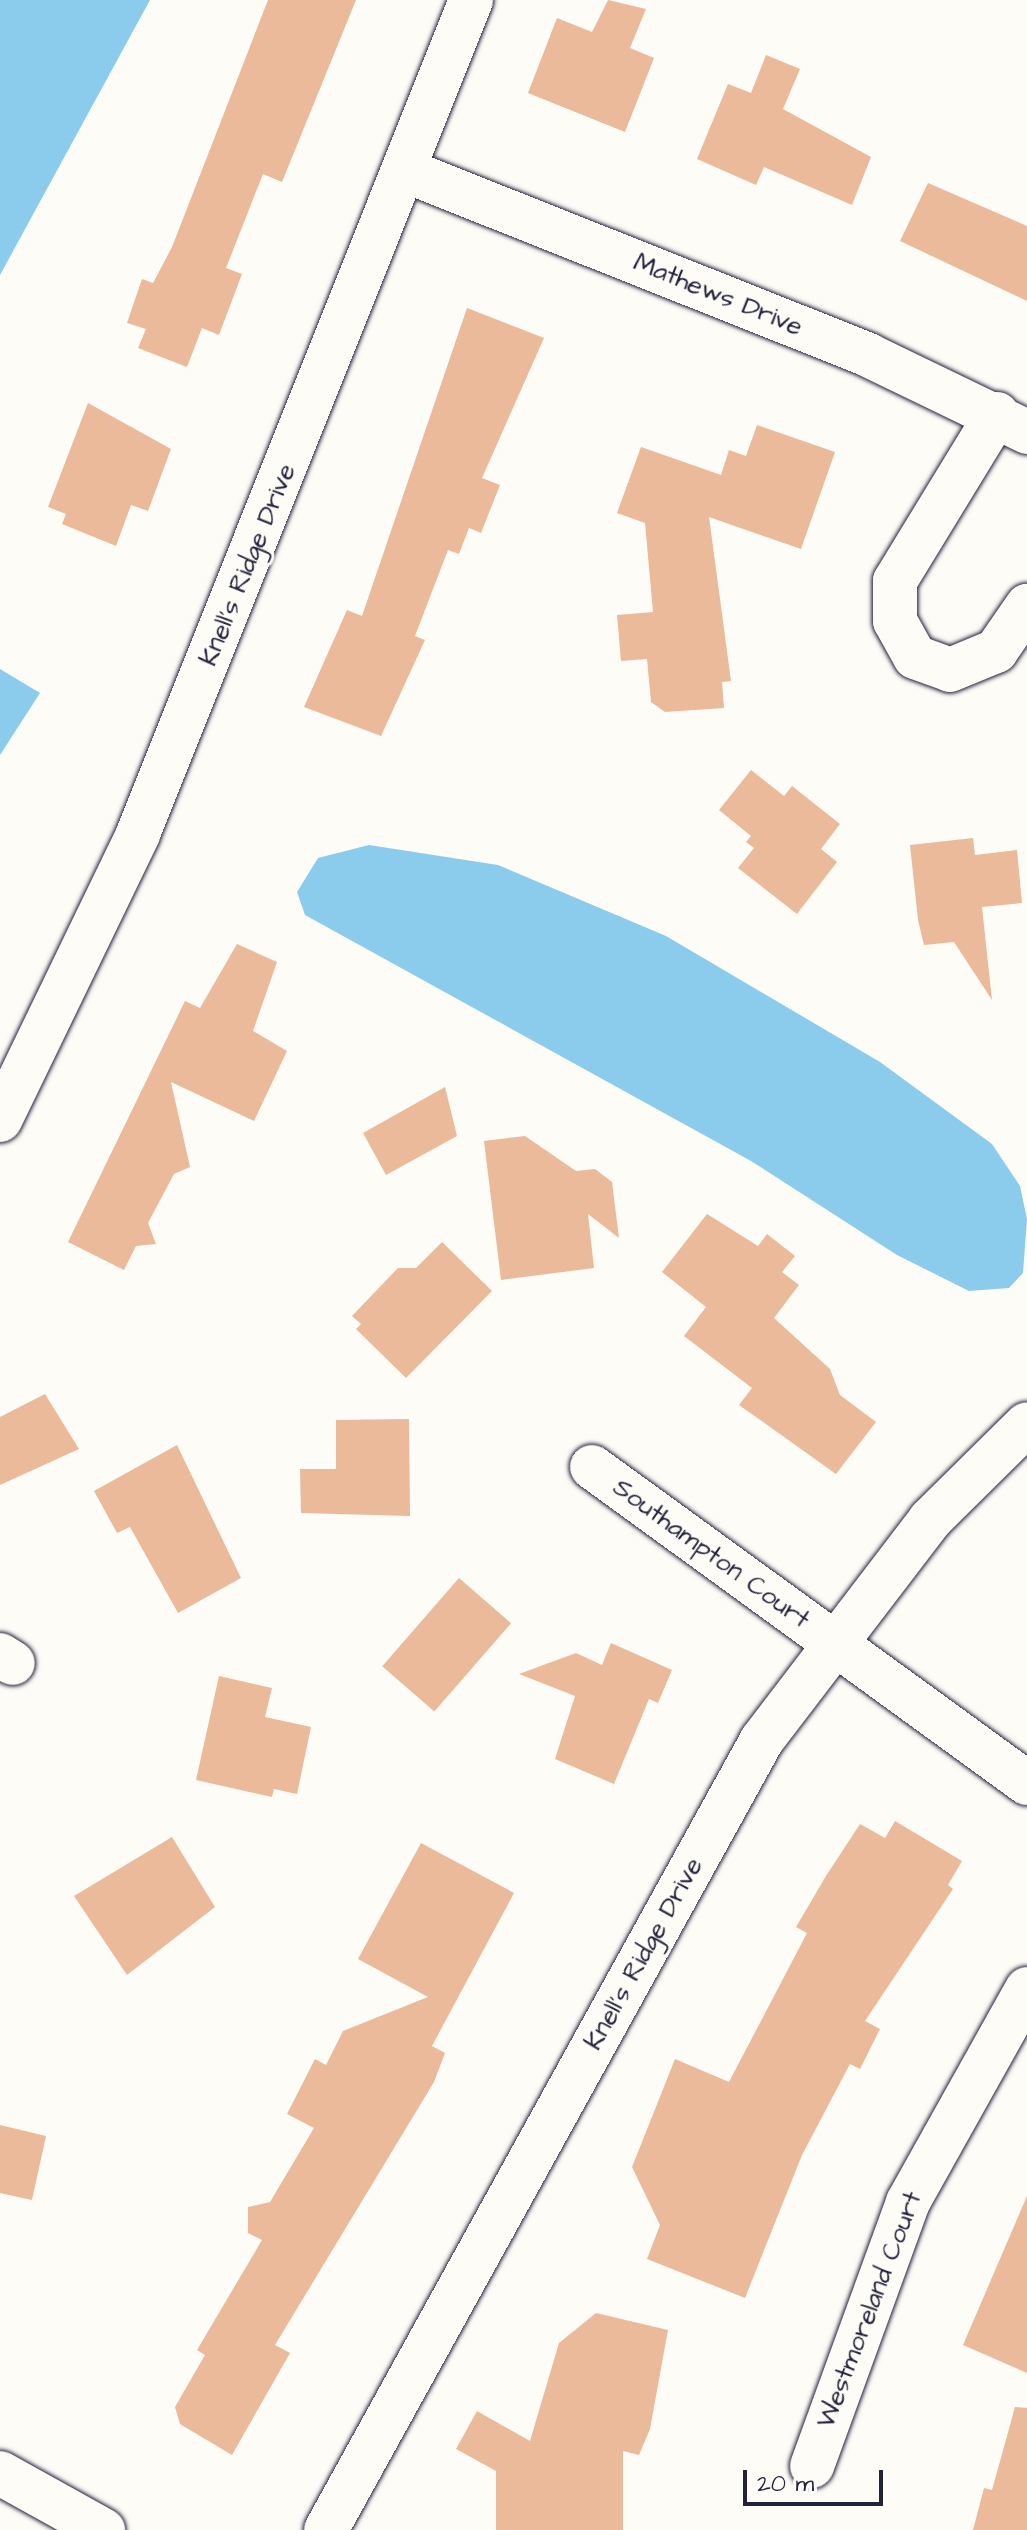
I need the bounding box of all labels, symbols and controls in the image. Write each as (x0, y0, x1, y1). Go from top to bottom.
street label: Mathews Drive (629, 247, 807, 343)
street label: Knell's Ridge Drive (193, 459, 303, 671)
street label: Southampton Court (607, 1472, 815, 1636)
street label: Knell's Ridge Drive (578, 1852, 710, 2056)
street label: Westmoreland Court (811, 2187, 929, 2433)
scale bar (747, 2454, 887, 2504)
text: 20 m (757, 2467, 814, 2501)

